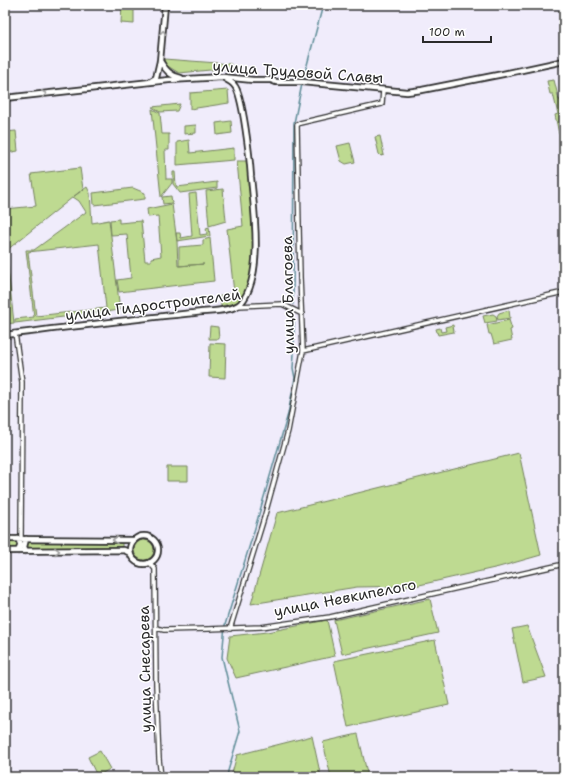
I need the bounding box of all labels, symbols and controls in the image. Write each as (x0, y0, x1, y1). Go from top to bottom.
scale bar (423, 18, 491, 44)
text: 100 m (429, 24, 465, 40)
one-way arrow (158, 30, 167, 36)
street label: улица Трудовой Славы (212, 56, 384, 88)
one-way arrow (41, 90, 47, 99)
street label: улица Благоева (277, 235, 299, 354)
street label: улица Гидростроителей (64, 284, 242, 326)
one-way arrow (112, 536, 118, 544)
one-way arrow (54, 547, 60, 555)
street label: улица Невкипелого (272, 574, 418, 622)
street label: улица Снесарева (134, 605, 156, 733)

